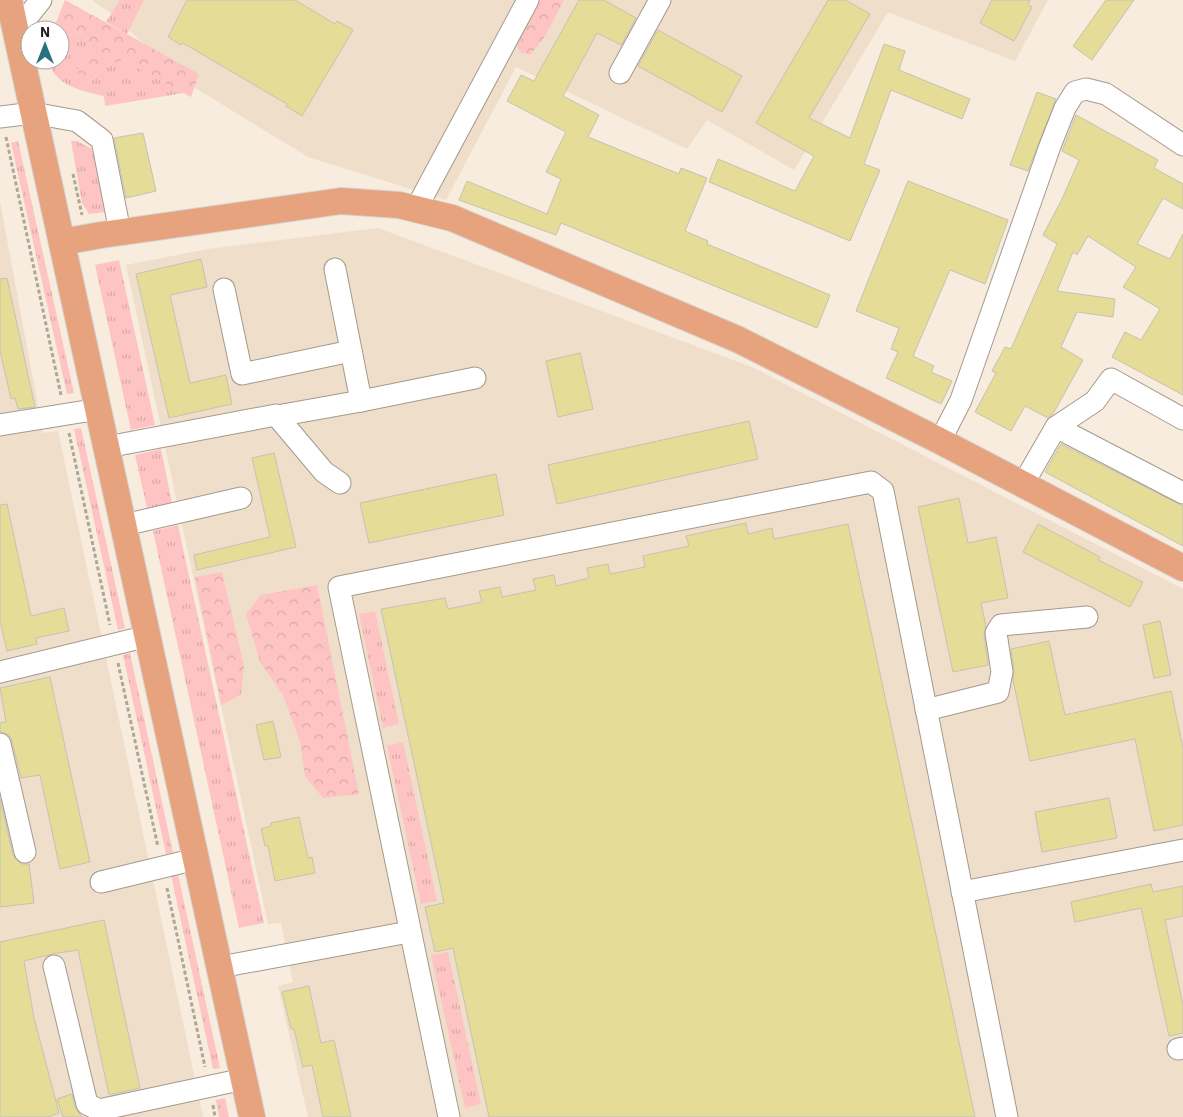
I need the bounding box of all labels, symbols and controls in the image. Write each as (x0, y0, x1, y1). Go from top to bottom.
north arrow (20, 20, 70, 70)
text: N (40, 23, 50, 41)

